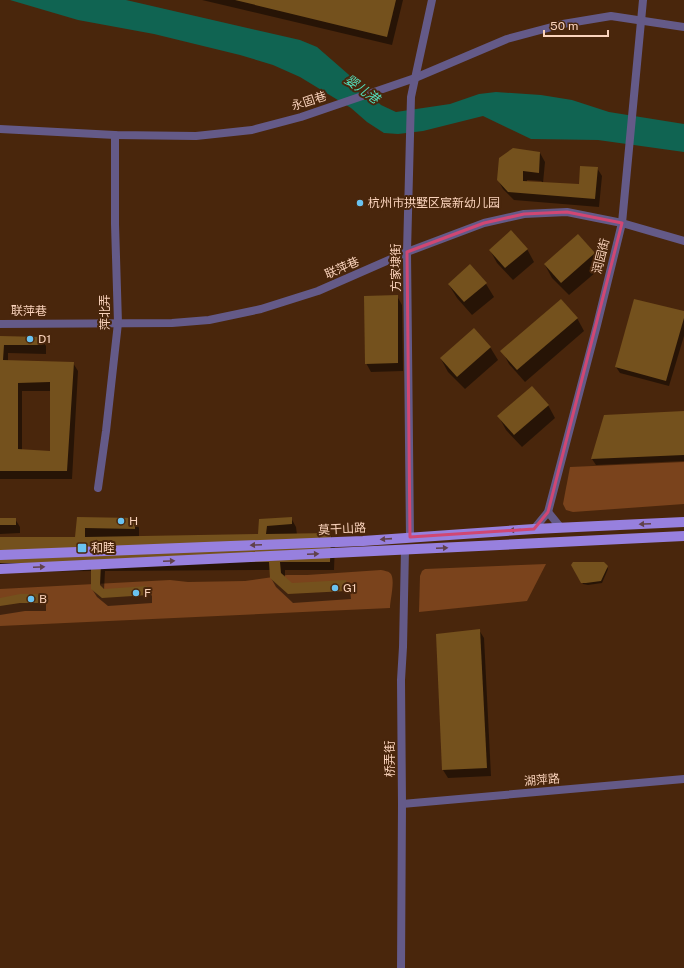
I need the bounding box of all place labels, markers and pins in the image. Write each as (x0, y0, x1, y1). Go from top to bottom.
place label: 杭州市拱墅区宸新幼儿园 (368, 196, 500, 210)
marker: 杭州市拱墅区宸新幼儿园 (355, 198, 365, 208)
place label: D1 (38, 332, 51, 346)
marker: D1 (25, 334, 35, 344)
place label: H (129, 514, 138, 528)
marker: H (116, 516, 126, 526)
place label: 和睦 (91, 541, 115, 555)
marker: 和睦 (76, 542, 88, 554)
place label: G1 (343, 581, 357, 595)
marker: G1 (330, 583, 340, 593)
place label: F (144, 586, 151, 600)
marker: F (131, 588, 141, 598)
place label: B (39, 592, 47, 606)
marker: B (26, 594, 36, 604)

